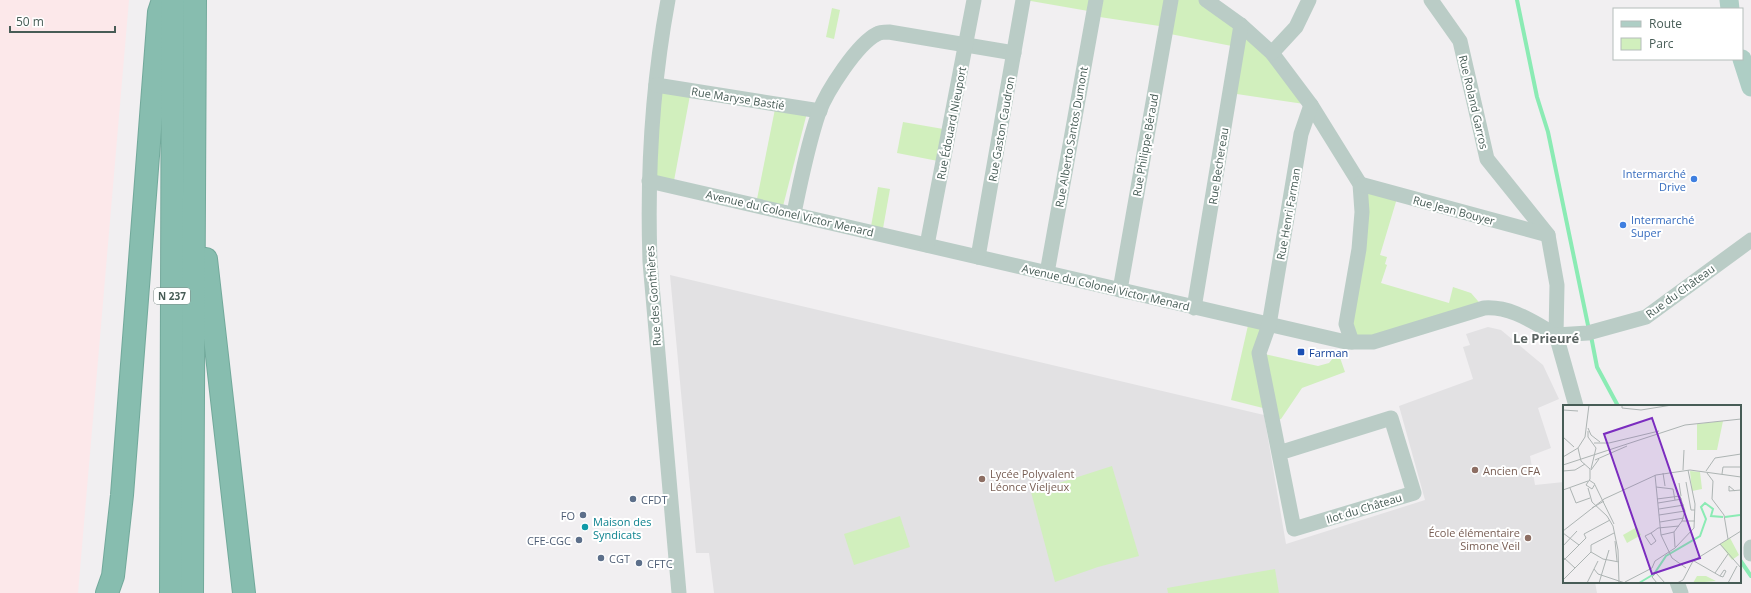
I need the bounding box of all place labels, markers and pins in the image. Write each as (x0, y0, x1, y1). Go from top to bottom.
place label: Intermarché Drive (1623, 166, 1686, 194)
marker: Intermarché Drive (1689, 174, 1699, 184)
place label: Intermarché Super (1631, 212, 1694, 240)
marker: Intermarché Super (1618, 220, 1628, 230)
place label: Farman (1309, 345, 1348, 360)
marker: Farman (1296, 347, 1306, 357)
place label: Ancien CFA (1483, 463, 1540, 478)
marker: Ancien CFA (1470, 465, 1480, 475)
place label: Lycée Polyvalent Léonce Vieljeux (990, 466, 1075, 494)
marker: Lycée Polyvalent Léonce Vieljeux (977, 474, 987, 484)
place label: CFDT (641, 492, 668, 507)
marker: CFDT (628, 494, 638, 504)
place label: FO (561, 508, 575, 523)
marker: FO (578, 510, 588, 520)
place label: Maison des Syndicats (593, 514, 651, 542)
marker: Maison des Syndicats (580, 522, 590, 532)
place label: École élémentaire Simone Veil (1428, 525, 1520, 553)
place label: CFE-CGC (527, 533, 571, 548)
marker: École élémentaire Simone Veil (1523, 533, 1533, 543)
marker: CFE-CGC (574, 535, 584, 545)
place label: CGT (609, 551, 630, 566)
marker: CGT (596, 553, 606, 563)
place label: CFTC (647, 556, 673, 571)
marker: CFTC (634, 558, 644, 568)

